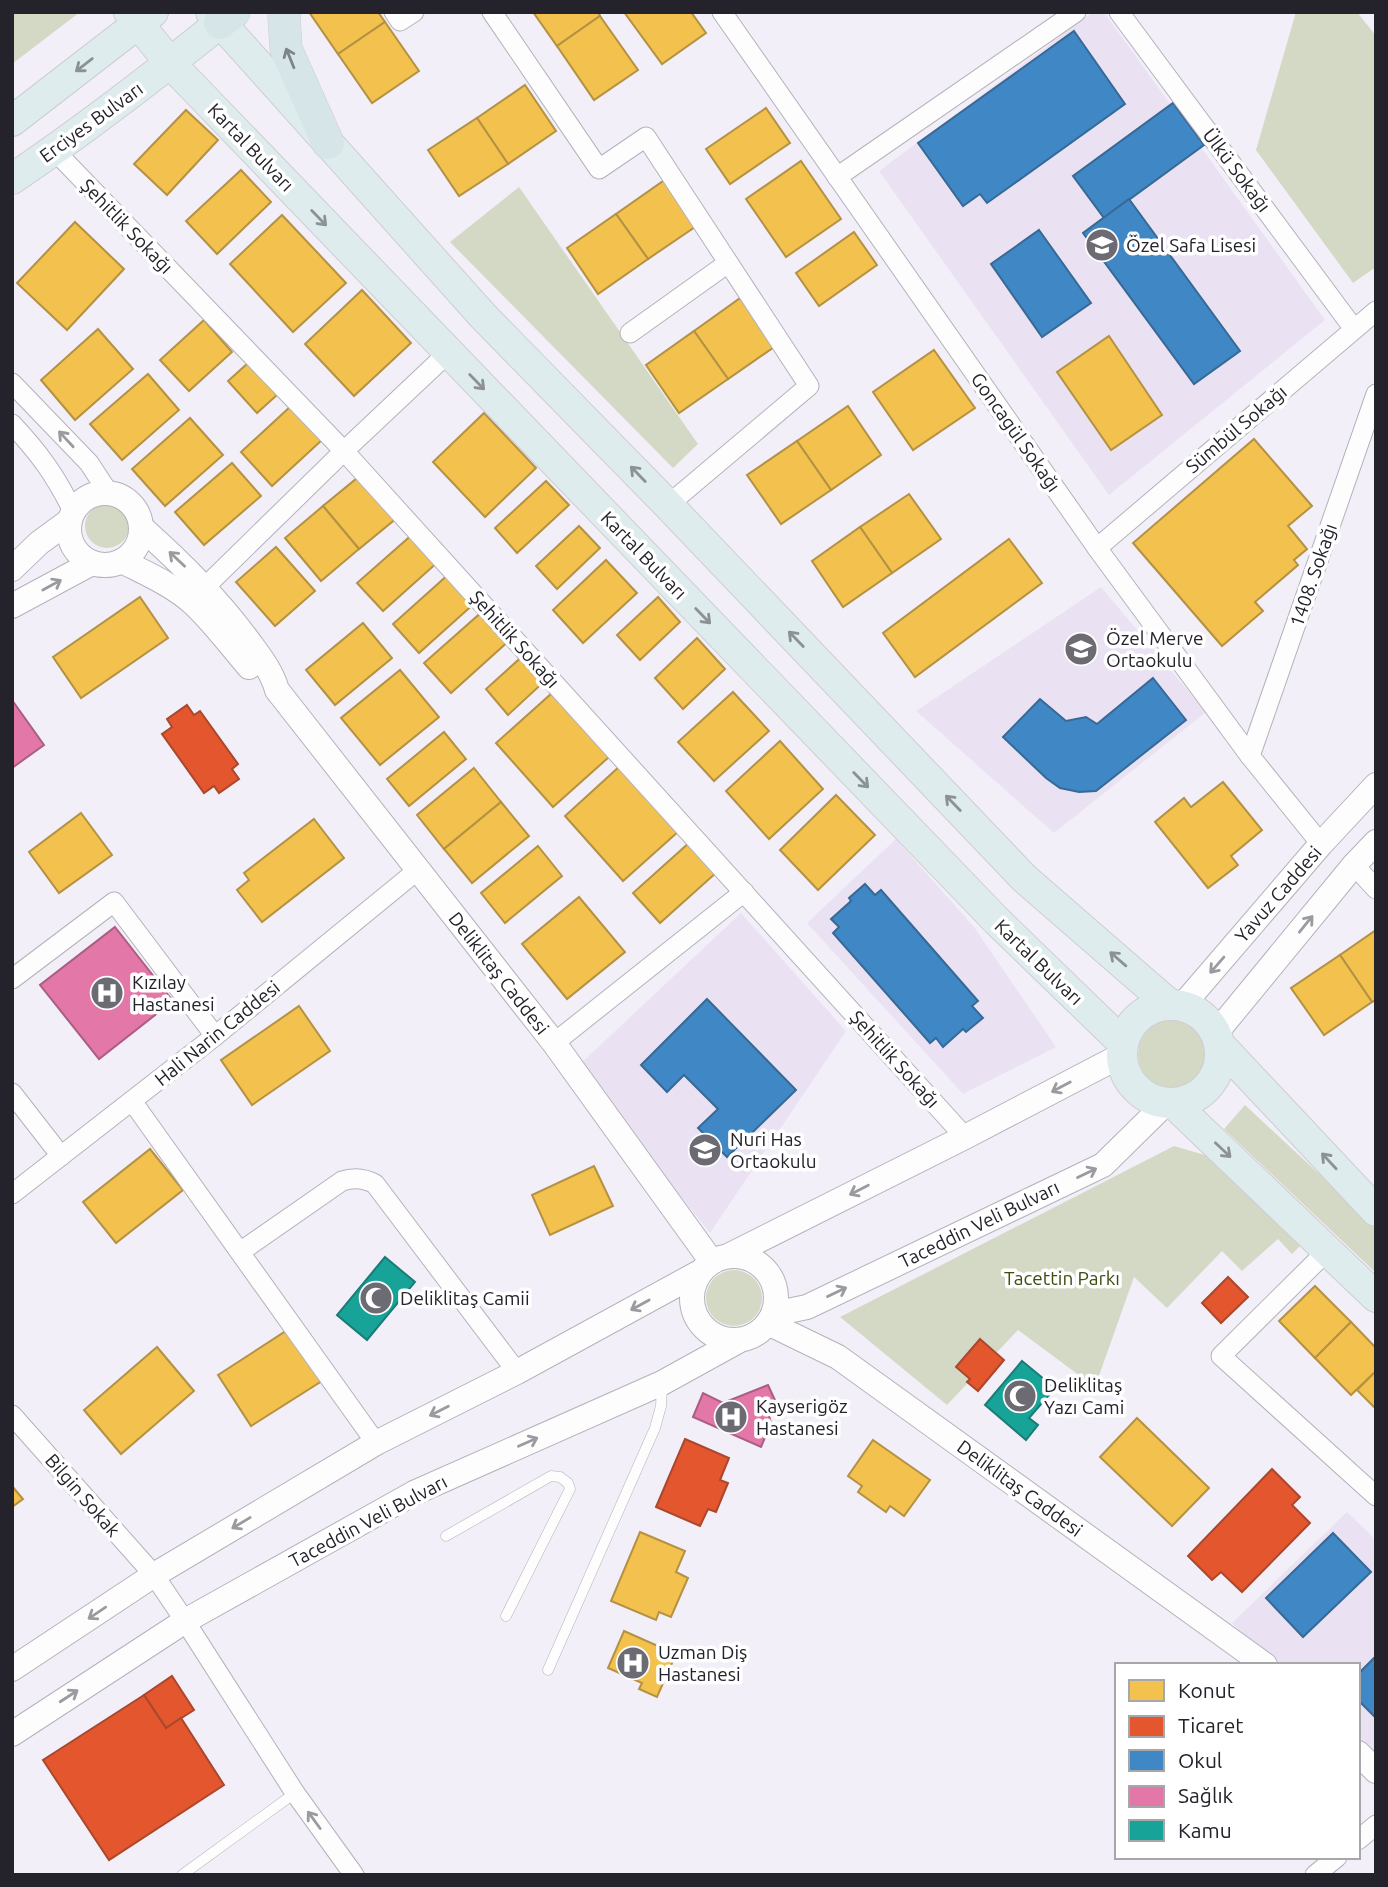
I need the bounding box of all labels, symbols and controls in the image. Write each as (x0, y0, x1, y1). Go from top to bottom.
one-way arrow (283, 48, 296, 69)
one-way arrow (75, 58, 94, 73)
street label: Erciyes Bulvarı (35, 77, 147, 167)
street label: Kartal Bulvarı (204, 98, 298, 196)
street label: Ülkü Sokağı (1199, 124, 1275, 216)
street label: Şehitlik Sokağı (76, 174, 178, 278)
one-way arrow (311, 210, 328, 227)
school or university icon: Özel Safa Lisesi (1083, 226, 1121, 264)
place label: Özel Safa Lisesi (1126, 234, 1256, 256)
street label: Goncagül Sokağı (967, 368, 1065, 496)
one-way arrow (468, 373, 485, 390)
street label: Sümbül Sokağı (1181, 381, 1291, 477)
one-way arrow (57, 431, 74, 448)
one-way arrow (630, 466, 647, 483)
street label: Kartal Bulvarı (597, 506, 691, 604)
street label: 1408. Sokağı (1285, 520, 1341, 630)
one-way arrow (169, 551, 186, 568)
one-way arrow (41, 577, 62, 591)
street label: Şehitlik Sokağı (466, 586, 564, 692)
one-way arrow (694, 608, 711, 625)
place label: Özel Merve Ortaokulu (1106, 627, 1203, 671)
one-way arrow (787, 630, 804, 647)
school or university icon: Özel Merve Ortaokulu (1062, 630, 1100, 668)
one-way arrow (852, 771, 869, 788)
one-way arrow (945, 795, 962, 812)
street label: Yavuz Caddesi (1230, 841, 1326, 947)
street label: Deliklitaş Caddesi (444, 907, 554, 1039)
street label: Kartal Bulvarı (990, 915, 1088, 1009)
one-way arrow (1298, 915, 1314, 933)
one-way arrow (1109, 951, 1127, 967)
one-way arrow (1209, 956, 1225, 974)
place label: Kızılay Hastanesi (132, 971, 215, 1015)
hospital icon: Kızılay Hastanesi (88, 974, 126, 1012)
street label: Hali Narin Caddesi (150, 976, 284, 1090)
street label: Şehitlik Sokağı (846, 1006, 944, 1112)
one-way arrow (1051, 1081, 1072, 1094)
place label: Nuri Has Ortaokulu (730, 1128, 817, 1172)
school or university icon: Nuri Has Ortaokulu (686, 1131, 724, 1169)
one-way arrow (1214, 1142, 1232, 1158)
one-way arrow (1321, 1152, 1337, 1170)
one-way arrow (1076, 1166, 1097, 1179)
street label: Taceddin Veli Bulvarı (895, 1176, 1063, 1272)
one-way arrow (849, 1184, 870, 1198)
park label: Tacettin Parkı (1004, 1267, 1120, 1289)
mosque icon: Deliklitaş Camii (357, 1279, 395, 1317)
one-way arrow (826, 1285, 847, 1298)
place label: Deliklitaş Camii (400, 1287, 530, 1309)
one-way arrow (631, 1298, 651, 1312)
place label: Deliklitaş Yazı Cami (1044, 1374, 1124, 1418)
mosque icon: Deliklitaş Yazı Cami (1001, 1377, 1039, 1415)
place label: Kayserigöz Hastanesi (756, 1395, 848, 1439)
hospital icon: Kayserigöz Hastanesi (712, 1398, 750, 1436)
one-way arrow (429, 1405, 450, 1419)
one-way arrow (517, 1435, 538, 1448)
street label: Deliklitaş Caddesi (953, 1435, 1087, 1541)
street label: Bilgin Sokak (41, 1449, 125, 1541)
street label: Taceddin Veli Bulvarı (285, 1470, 451, 1572)
one-way arrow (232, 1516, 252, 1530)
one-way arrow (87, 1606, 107, 1620)
place label: Uzman Diş Hastanesi (658, 1641, 747, 1685)
hospital icon: Uzman Diş Hastanesi (614, 1644, 652, 1682)
legend (1115, 1663, 1360, 1859)
text: Konut (1178, 1678, 1235, 1702)
one-way arrow (59, 1689, 79, 1703)
text: Ticaret (1178, 1713, 1244, 1737)
text: Okul (1178, 1748, 1222, 1772)
text: Sağlık (1178, 1783, 1233, 1807)
one-way arrow (307, 1811, 321, 1830)
text: Kamu (1178, 1818, 1232, 1842)

